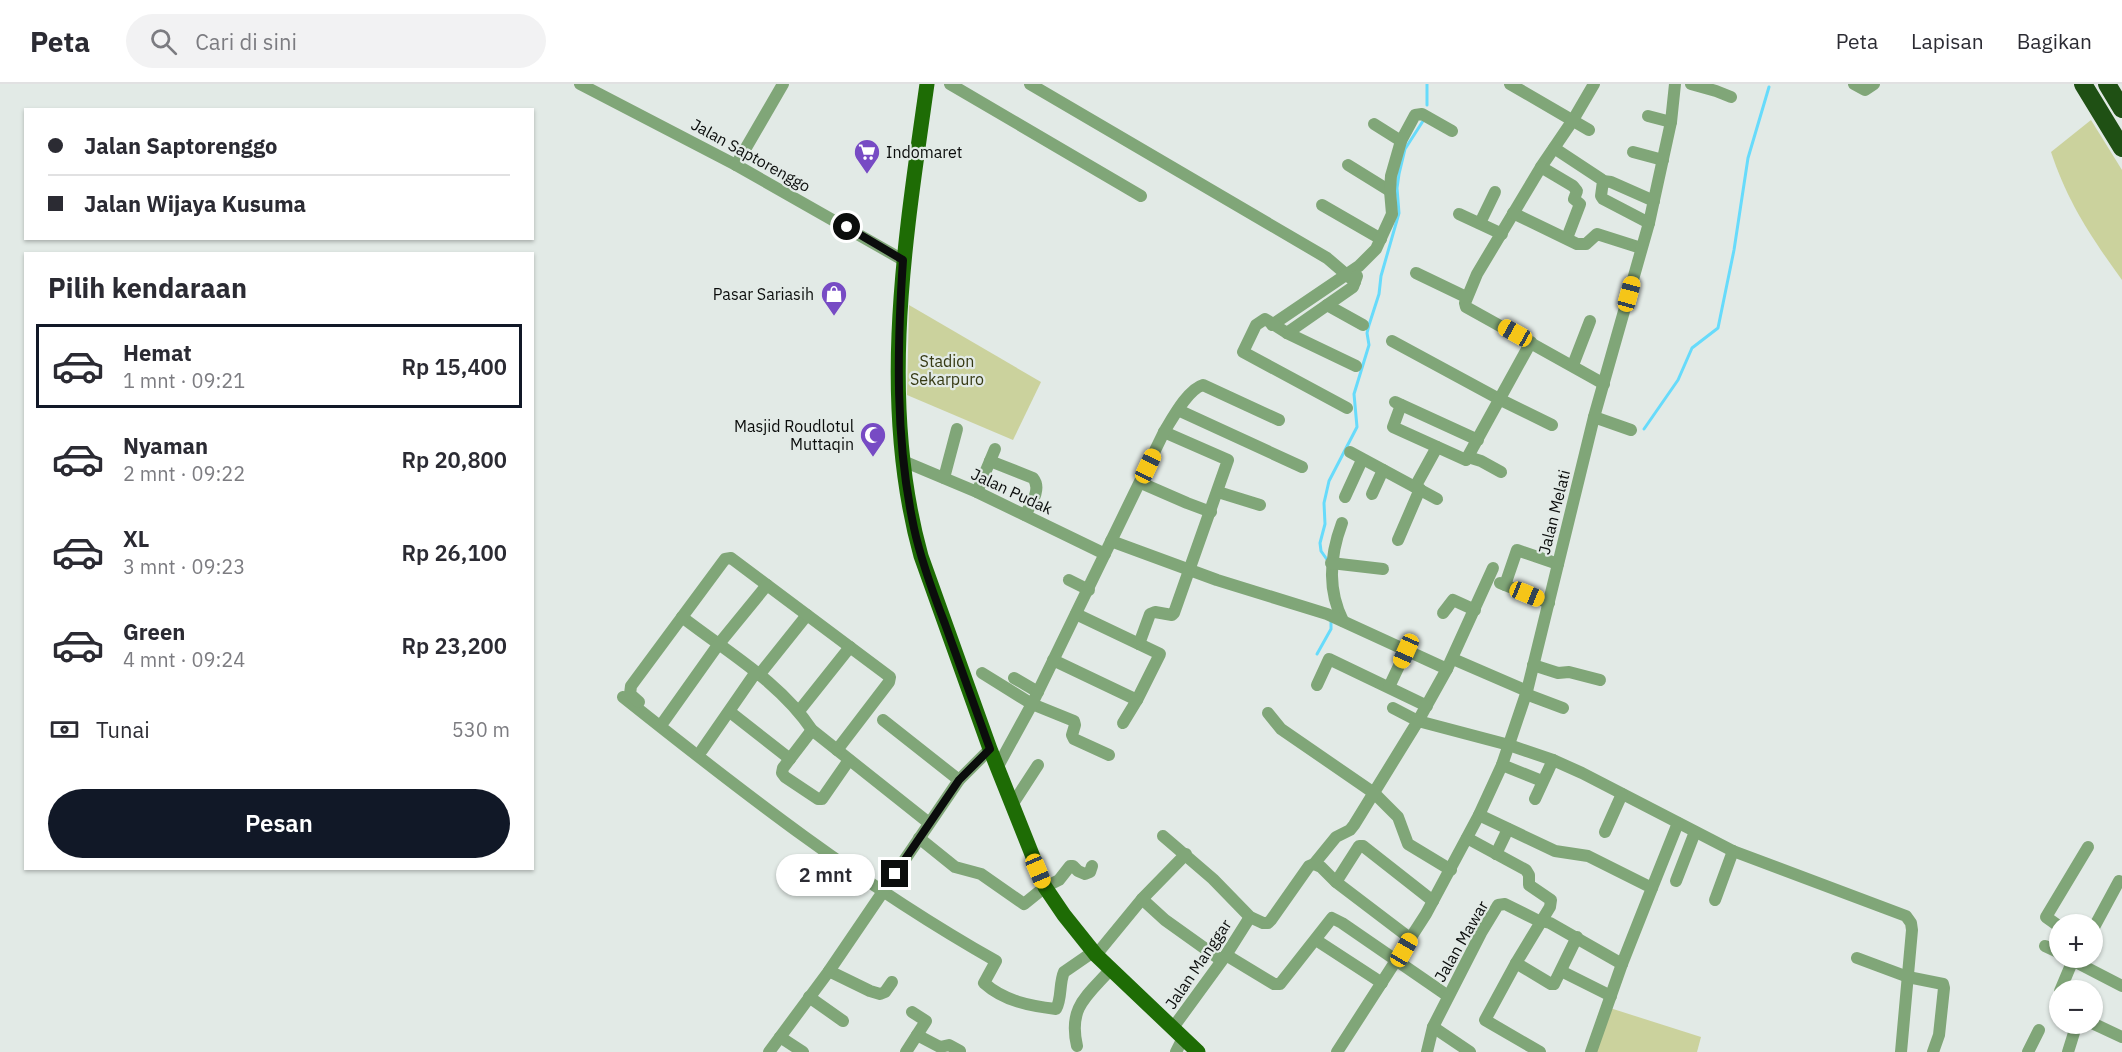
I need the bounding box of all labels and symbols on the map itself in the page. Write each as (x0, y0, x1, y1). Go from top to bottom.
street label: Jalan Saptorenggo (688, 114, 814, 196)
supermarket icon: Indomaret (852, 137, 882, 175)
place label: Indomaret (886, 142, 962, 162)
route start (833, 213, 860, 240)
car (1616, 274, 1642, 314)
shop icon: Pasar Sariasih (819, 279, 849, 317)
place label: Pasar Sariasih (713, 284, 814, 304)
car (1495, 316, 1535, 350)
park label: Stadion Sekarpuro (910, 351, 984, 389)
place label: Masjid Roudlotul Muttaqin (734, 416, 854, 454)
mosque icon: Masjid Roudlotul Muttaqin (858, 420, 888, 458)
car (1132, 446, 1164, 486)
street label: Jalan Pudak (968, 463, 1056, 519)
street label: Jalan Melati (1534, 467, 1574, 557)
car (1507, 579, 1547, 609)
car (1390, 631, 1422, 671)
car (1023, 851, 1053, 891)
callout: 2 mnt (775, 853, 874, 895)
route end (881, 860, 908, 887)
street label: Jalan Mawar (1430, 897, 1492, 985)
street label: Jalan Manggar (1161, 915, 1236, 1013)
car (1387, 930, 1421, 970)

